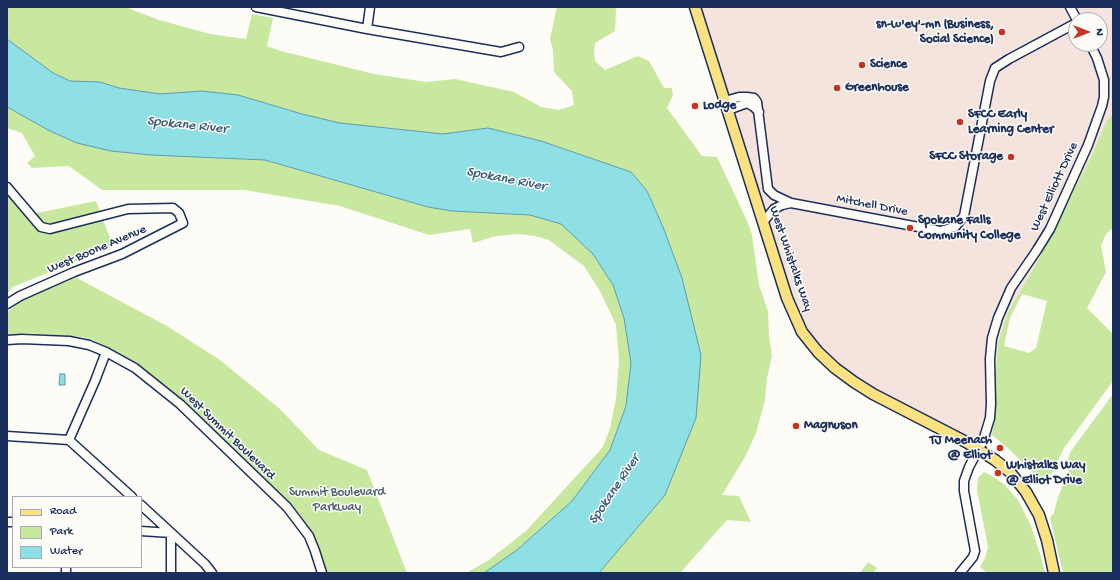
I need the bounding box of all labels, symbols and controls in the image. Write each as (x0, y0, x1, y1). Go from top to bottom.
north arrow (1068, 12, 1108, 52)
place label: sn-w'ey'-mn (Business, Social Science) (876, 17, 994, 48)
marker: sn-w'ey'-mn (Business, Social Science) (997, 27, 1007, 37)
text: N (1093, 28, 1105, 36)
place label: Science (870, 57, 907, 73)
marker: Science (857, 60, 867, 70)
place label: Greenhouse (845, 80, 909, 96)
marker: Greenhouse (832, 83, 842, 93)
place label: Lodge (703, 98, 736, 114)
marker: Lodge (690, 101, 700, 111)
place label: SFCC Early Learning Center (968, 107, 1053, 138)
water label: Spokane River (146, 113, 228, 139)
marker: SFCC Early Learning Center (955, 117, 965, 127)
street label: West Elliott Drive (1028, 140, 1082, 234)
place label: SFCC Storage (929, 149, 1003, 165)
marker: SFCC Storage (1006, 152, 1016, 162)
water label: Spokane River (465, 164, 547, 196)
street label: Mitchell Drive (835, 191, 909, 221)
street label: West Whistalks Way (765, 204, 815, 314)
place label: Spokane Falls Community College (918, 213, 1020, 244)
street label: West Boone Avenue (45, 222, 149, 278)
marker: Spokane Falls Community College (905, 223, 915, 233)
street label: West Summit Boulevard (176, 384, 278, 484)
place label: Magnuson (804, 418, 858, 434)
marker: Magnuson (791, 421, 801, 431)
place label: TJ Meenach @ Elliot (930, 433, 992, 464)
marker: TJ Meenach @ Elliot (995, 443, 1005, 453)
water label: Spokane River (586, 452, 644, 528)
place label: Whistalks Way @ Elliot Drive (1006, 458, 1085, 489)
marker: Whistalks Way @ Elliot Drive (993, 468, 1003, 478)
park label: Summit Boulevard Parkway (289, 485, 385, 516)
legend (12, 496, 142, 568)
text: Road (50, 505, 76, 519)
text: Park (50, 525, 73, 539)
text: Water (50, 545, 82, 559)

